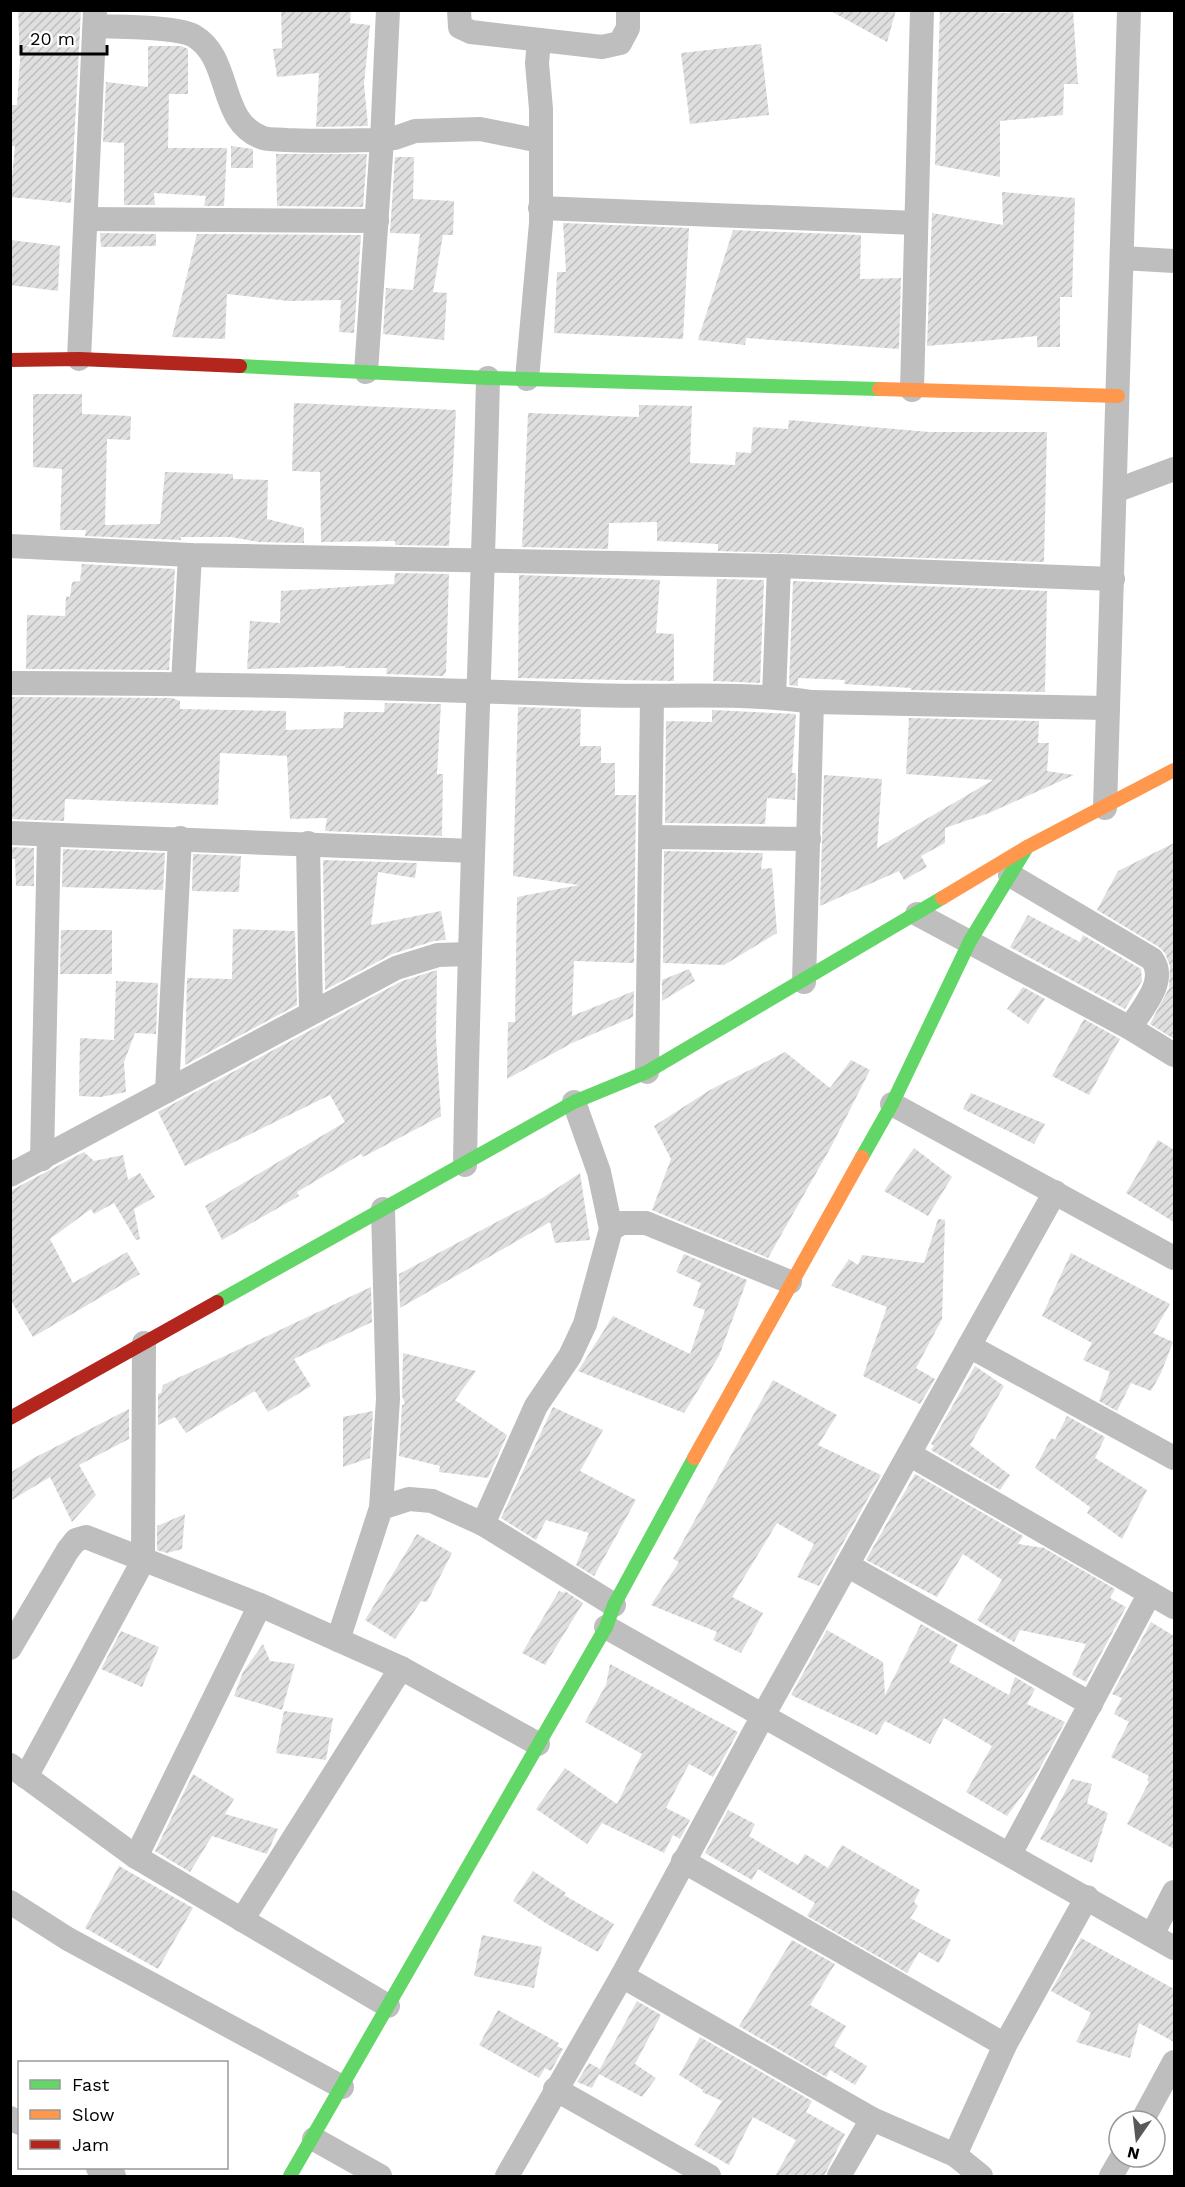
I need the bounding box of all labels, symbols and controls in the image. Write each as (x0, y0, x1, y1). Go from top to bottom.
scale bar (21, 18, 106, 56)
text: 20 m (30, 28, 75, 49)
legend (18, 2061, 228, 2169)
text: Fast (72, 2074, 110, 2095)
text: Slow (72, 2104, 115, 2125)
north arrow (1107, 2109, 1167, 2169)
text: Jam (72, 2134, 109, 2155)
text: N (1125, 2142, 1142, 2164)

